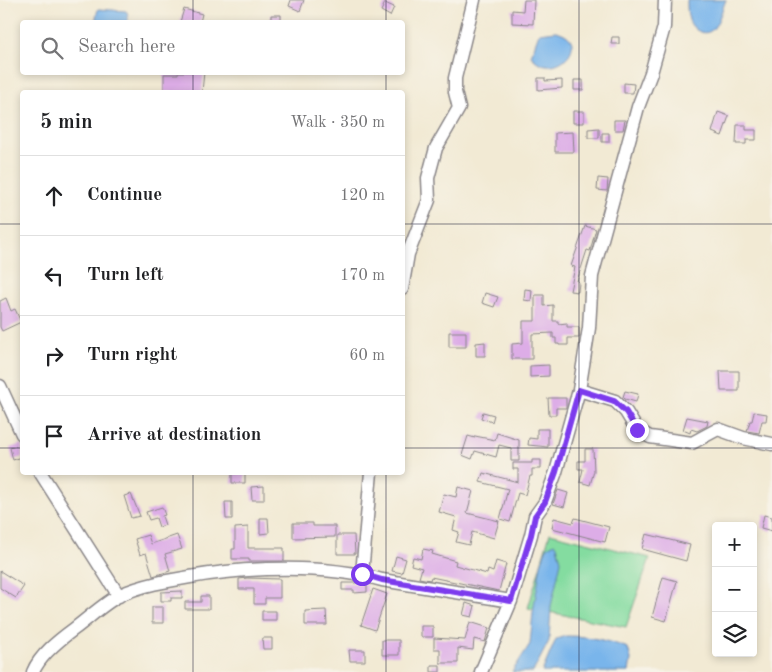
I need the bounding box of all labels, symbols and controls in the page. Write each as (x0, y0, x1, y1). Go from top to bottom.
search box (20, 20, 405, 75)
icon: search (38, 34, 66, 62)
text: Search here (78, 38, 175, 57)
text: 5 min (40, 112, 93, 133)
text: Walk · 350 m (290, 115, 385, 131)
icon: ahead (40, 182, 68, 210)
text: Continue (87, 186, 162, 205)
text: 120 m (340, 188, 385, 204)
icon: left (40, 262, 68, 290)
text: Turn left (87, 266, 164, 285)
text: 170 m (340, 268, 385, 284)
icon: right (40, 342, 68, 370)
text: Turn right (87, 346, 177, 365)
text: 60 m (349, 348, 385, 364)
route end (626, 419, 649, 442)
icon: arrive (40, 422, 68, 450)
text: Arrive at destination (87, 426, 261, 445)
map controls (712, 522, 757, 657)
button: + (712, 522, 757, 567)
route start (351, 563, 374, 586)
button: − (712, 567, 757, 612)
button: layers (712, 612, 757, 657)

